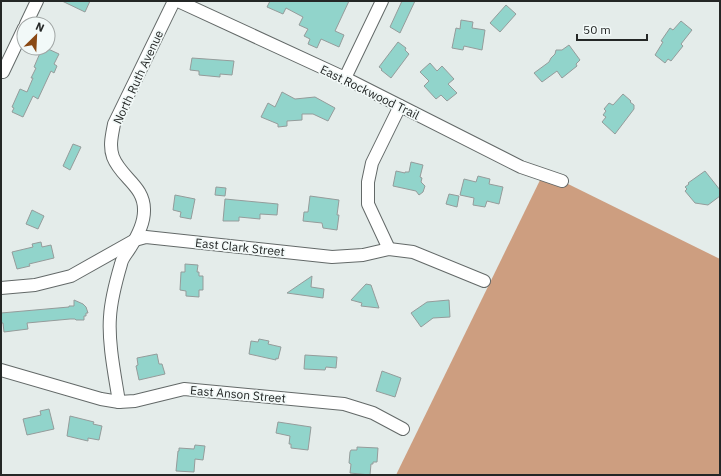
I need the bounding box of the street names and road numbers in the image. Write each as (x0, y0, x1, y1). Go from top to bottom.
street label: North Ruth Avenue (110, 27, 167, 126)
street label: East Rockwood Trail (318, 61, 422, 123)
street label: East Clark Street (195, 235, 285, 259)
street label: East Anson Street (190, 382, 286, 406)

